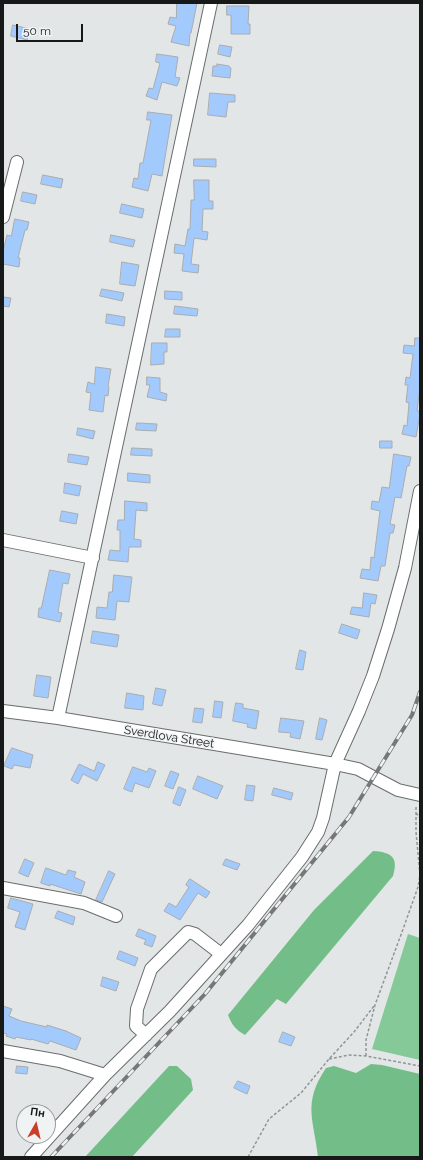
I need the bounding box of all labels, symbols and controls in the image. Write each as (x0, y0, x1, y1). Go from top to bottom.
scale bar (18, 16, 85, 42)
text: 50 m (23, 24, 51, 38)
street label: Sverdlova Street (123, 723, 215, 751)
north arrow (16, 1104, 56, 1144)
text: Пн (29, 1105, 46, 1120)

